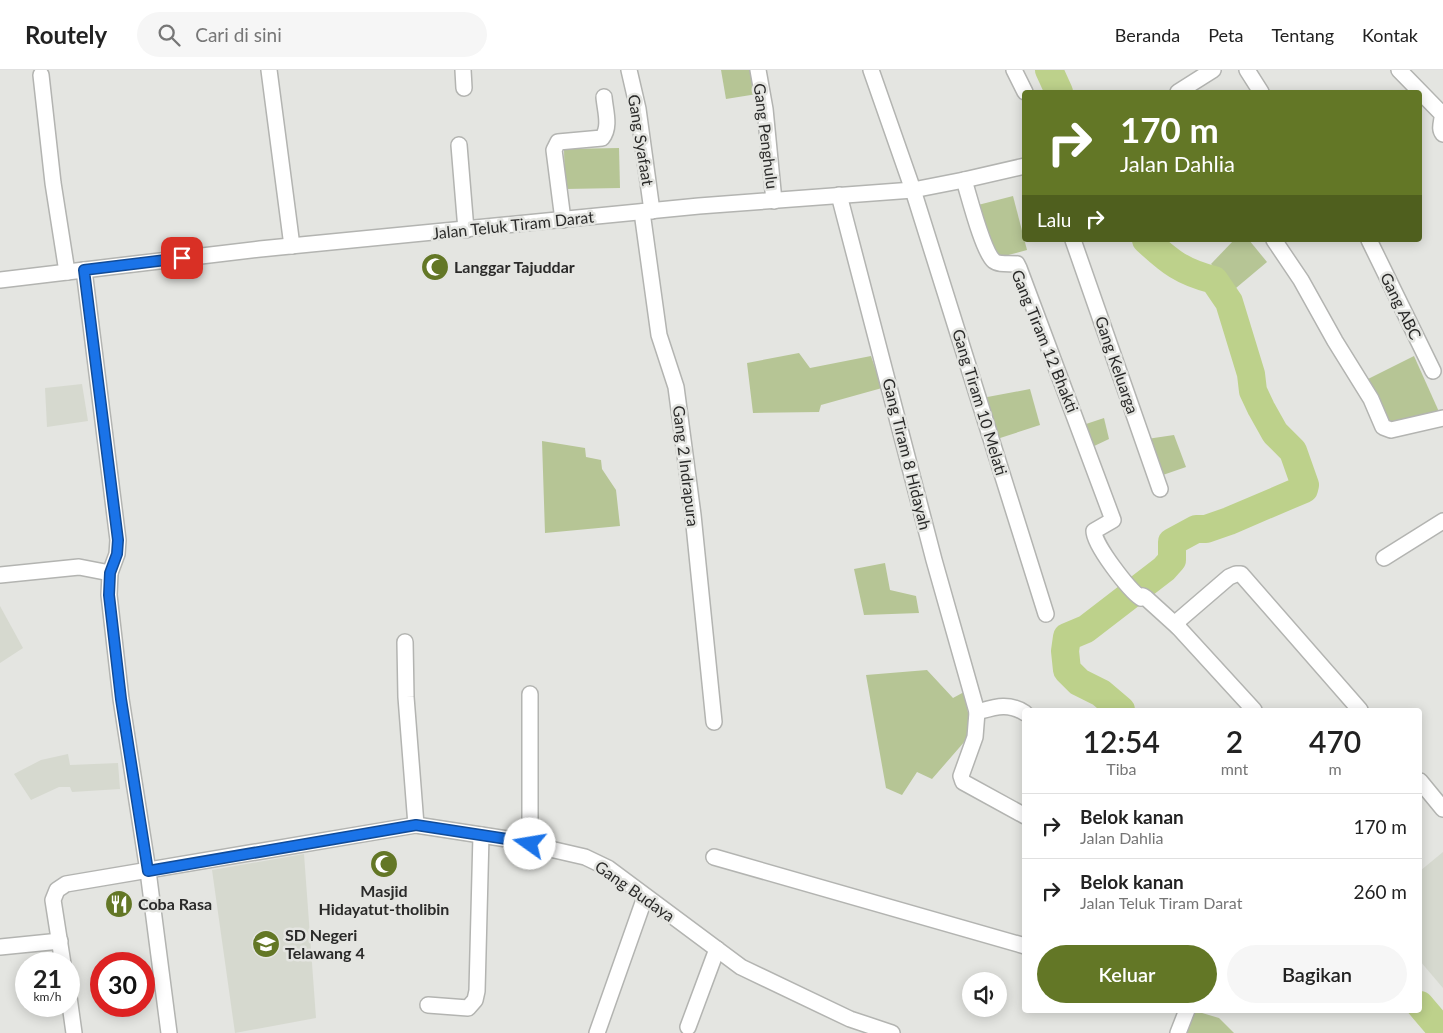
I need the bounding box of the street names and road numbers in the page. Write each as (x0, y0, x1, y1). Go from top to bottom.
street label: Gang Penghulu (751, 82, 782, 190)
street label: Gang Syafaat (625, 93, 658, 187)
street label: Jalan Teluk Tiram Darat (431, 207, 595, 242)
street label: Gang Tiram 12 Bhakti (1008, 267, 1083, 415)
street label: Gang ABC (1377, 269, 1426, 343)
street label: Gang Keluarga (1092, 314, 1143, 416)
street label: Gang Tiram 10 Melati (949, 326, 1012, 477)
street label: Gang Tiram 8 Hidayah (879, 376, 936, 532)
street label: Gang 2 Indrapura (670, 404, 703, 528)
street label: Gang Budaya (592, 856, 679, 925)

